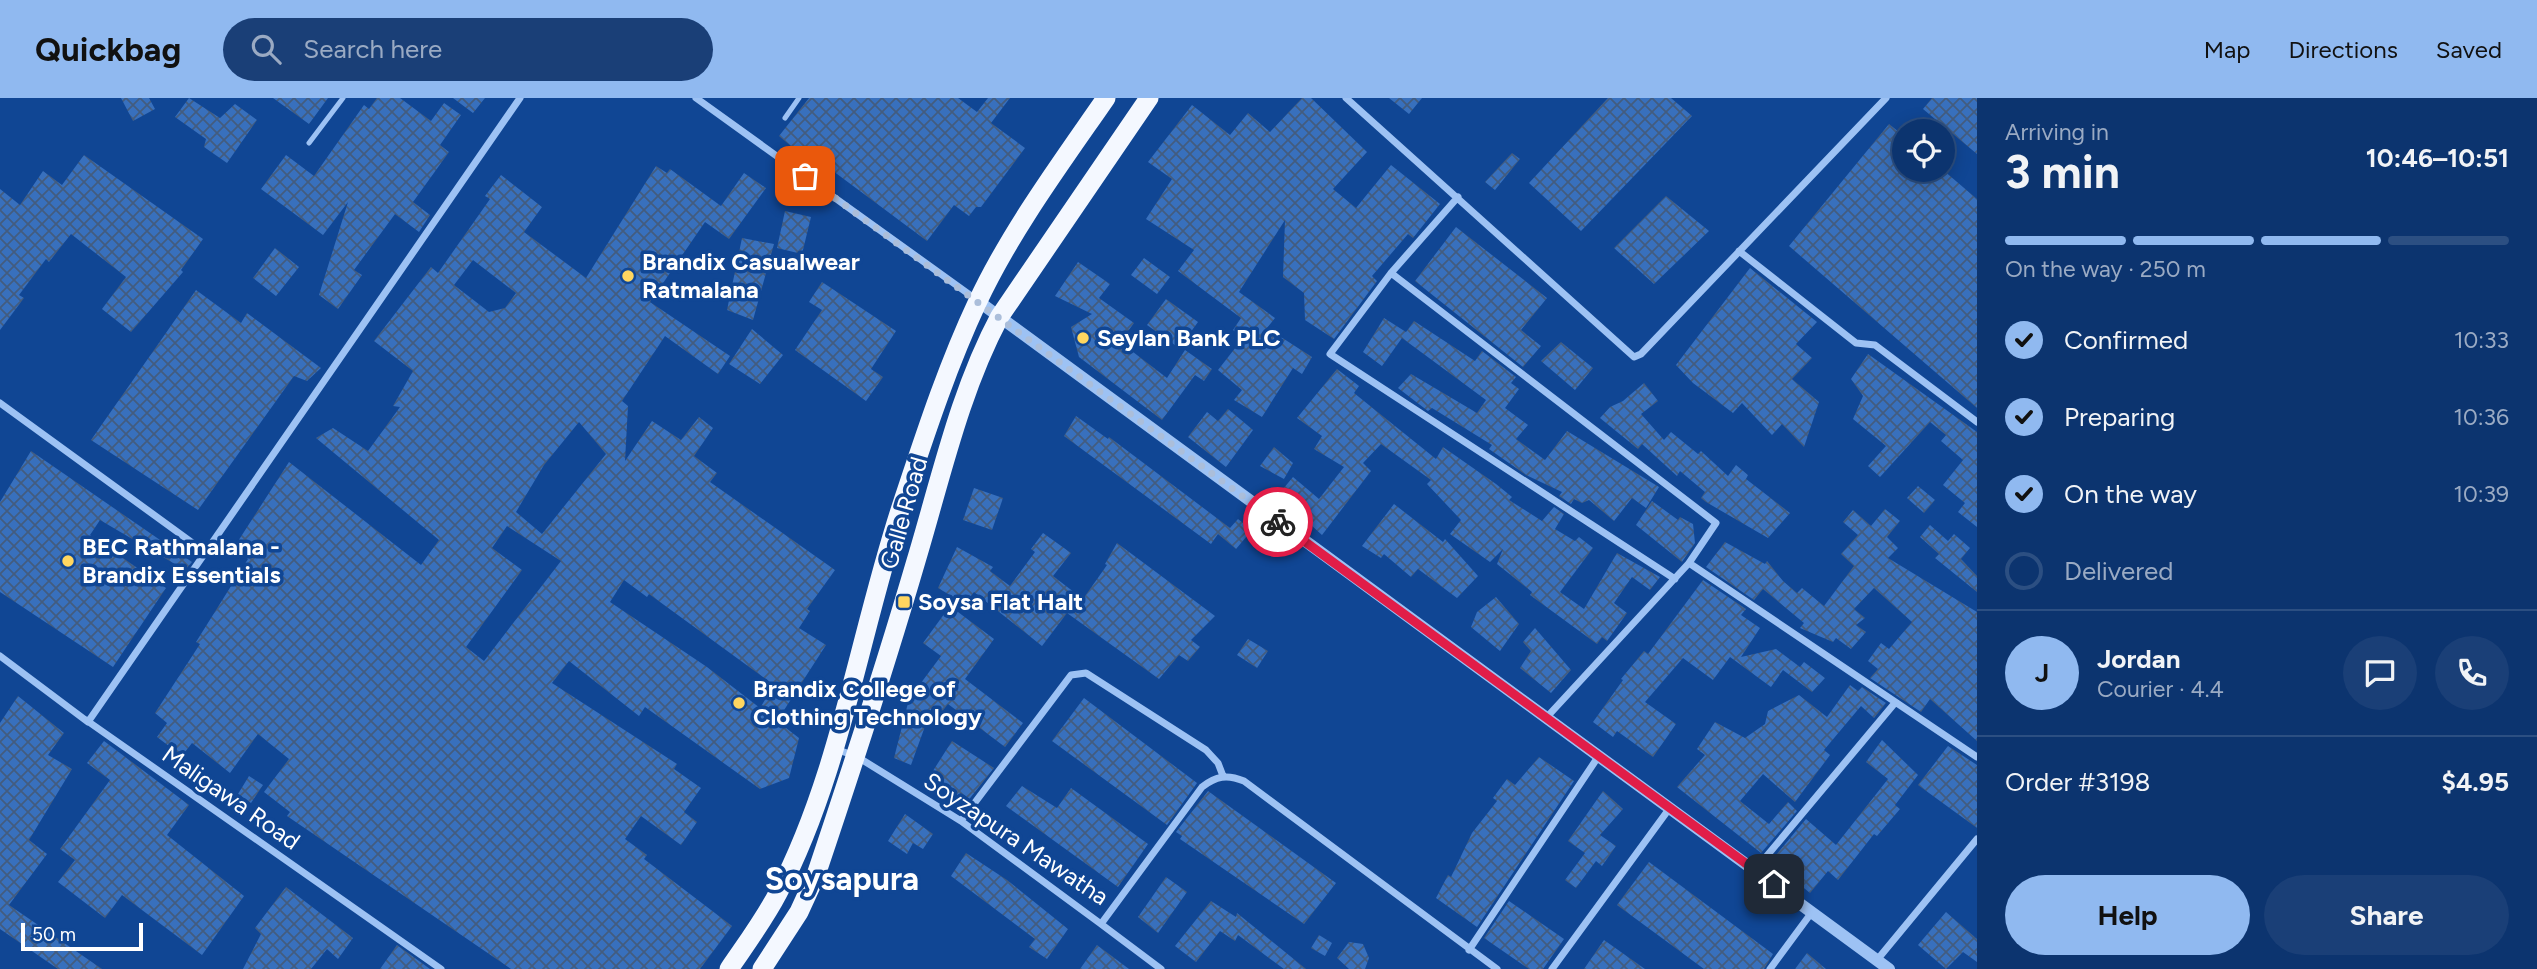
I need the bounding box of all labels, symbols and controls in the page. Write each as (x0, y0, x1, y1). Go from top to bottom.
search box (223, 18, 713, 81)
text: Quickbag (35, 30, 181, 69)
icon: search (247, 30, 285, 68)
text: Search here (303, 33, 442, 65)
text: Map (2204, 35, 2250, 64)
text: Directions (2288, 35, 2398, 64)
text: Saved (2436, 35, 2502, 64)
text: Arriving in (2005, 118, 2109, 146)
map controls (1892, 119, 1955, 182)
button: locate (1892, 119, 1955, 182)
text: 10:46–10:51 (2366, 142, 2509, 174)
text: 3 min (2005, 144, 2120, 200)
pin (775, 146, 835, 206)
icon: bag (786, 157, 824, 195)
place label: Brandix Casualwear Ratmalana (642, 247, 860, 304)
text: On the way · 250 m (2005, 255, 2206, 283)
marker: Brandix Casualwear Ratmalana (620, 268, 636, 284)
icon: check (2005, 321, 2043, 359)
place label: Seylan Bank PLC (1097, 323, 1281, 352)
text: Confirmed (2064, 324, 2188, 356)
text: 10:33 (2454, 326, 2509, 354)
marker: Seylan Bank PLC (1075, 330, 1091, 346)
icon: check (2005, 398, 2043, 436)
text: Preparing (2064, 401, 2175, 433)
text: 10:36 (2453, 403, 2509, 431)
street label: Galle Road (874, 453, 933, 572)
icon: check (2005, 475, 2043, 513)
text: On the way (2064, 478, 2197, 510)
text: 10:39 (2453, 480, 2509, 508)
courier (1243, 487, 1313, 557)
icon: bike (1259, 503, 1297, 541)
place label: BEC Rathmalana - Brandix Essentials (82, 532, 281, 589)
marker: BEC Rathmalana - Brandix Essentials (60, 553, 76, 569)
text: Delivered (2064, 555, 2173, 587)
place label: Soysa Flat Halt (918, 587, 1083, 616)
marker: Soysa Flat Halt (896, 594, 912, 610)
button: chat (2343, 636, 2417, 710)
button: phone (2435, 636, 2509, 710)
text: Jordan (2097, 643, 2180, 675)
text: J (2035, 657, 2049, 689)
place label: Brandix College of Clothing Technology (753, 674, 982, 731)
text: Courier · 4.4 (2097, 675, 2224, 703)
marker: Brandix College of Clothing Technology (731, 695, 747, 711)
street label: Maligawa Road (157, 739, 306, 856)
street label: Soyzapura Mawatha (918, 766, 1114, 911)
text: Order #3198 (2005, 766, 2151, 798)
text: $4.95 (2442, 766, 2509, 798)
pin (1744, 854, 1804, 914)
district label: Soysapura (765, 860, 919, 898)
icon: home (1755, 865, 1793, 903)
button: Help (2005, 875, 2250, 955)
button: Share (2264, 875, 2509, 955)
scale bar (21, 920, 144, 952)
text: 50 m (32, 923, 76, 946)

